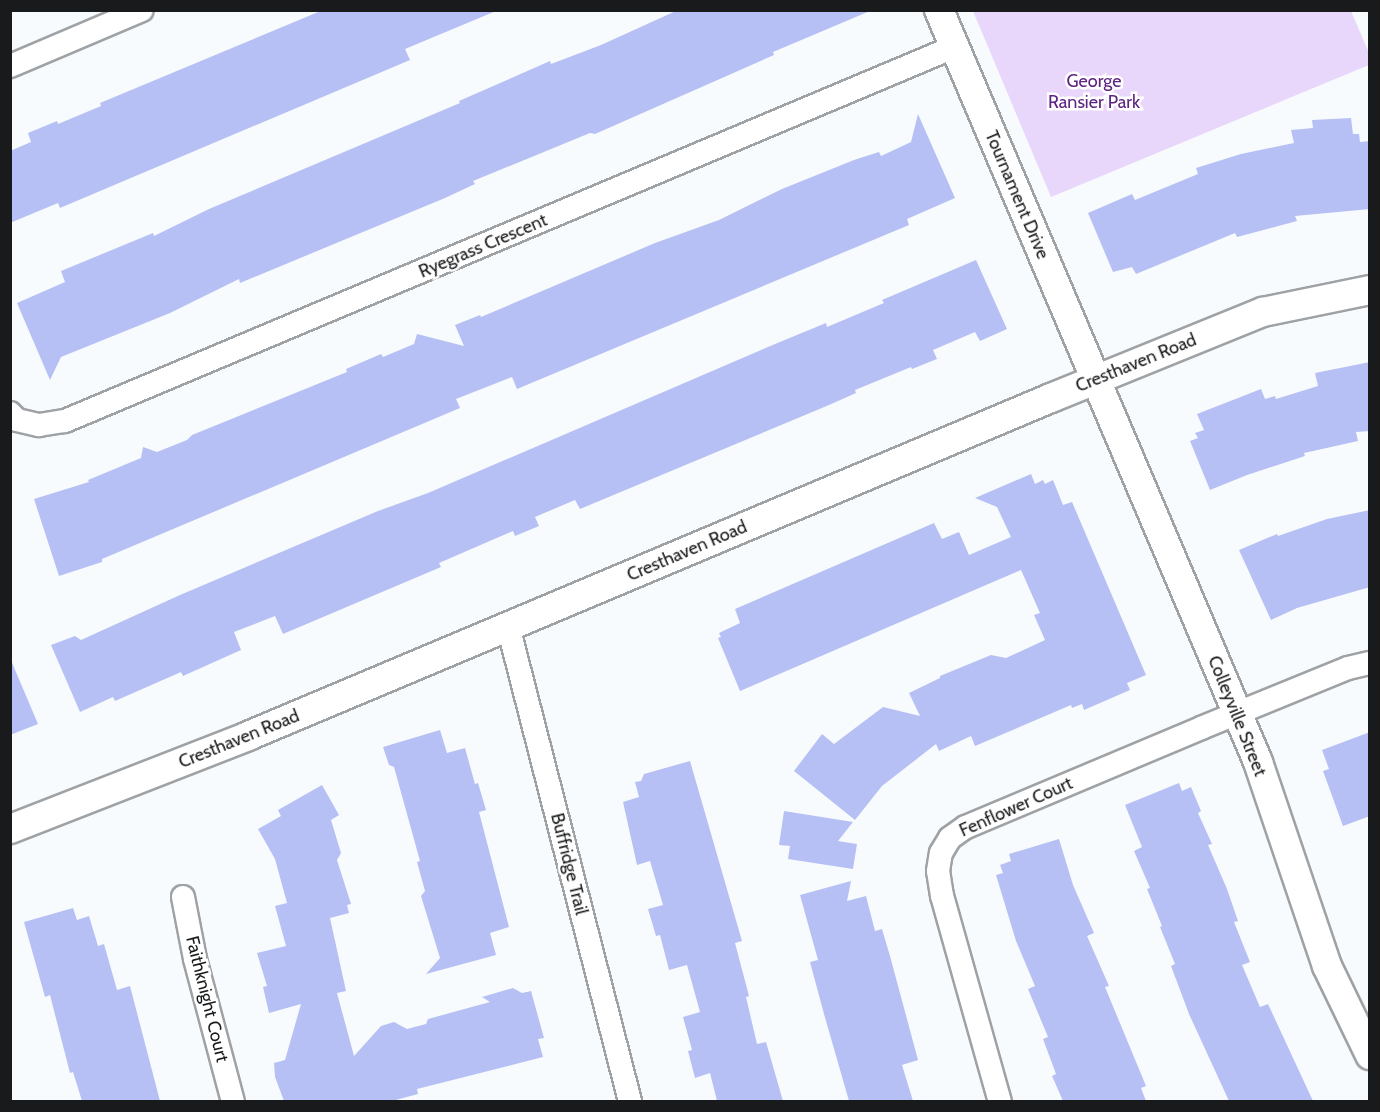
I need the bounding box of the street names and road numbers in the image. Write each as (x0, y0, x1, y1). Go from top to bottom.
street label: Tournament Drive (980, 128, 1054, 262)
street label: Ryegrass Crescent (416, 209, 550, 283)
street label: Cresthaven Road (1072, 329, 1200, 397)
street label: Cresthaven Road (624, 516, 750, 586)
street label: Colleyville Street (1203, 653, 1271, 779)
street label: Cresthaven Road (175, 705, 303, 773)
street label: Fenflower Court (956, 772, 1076, 842)
street label: Buffridge Trail (546, 811, 592, 917)
street label: Faithknight Court (181, 934, 233, 1064)

